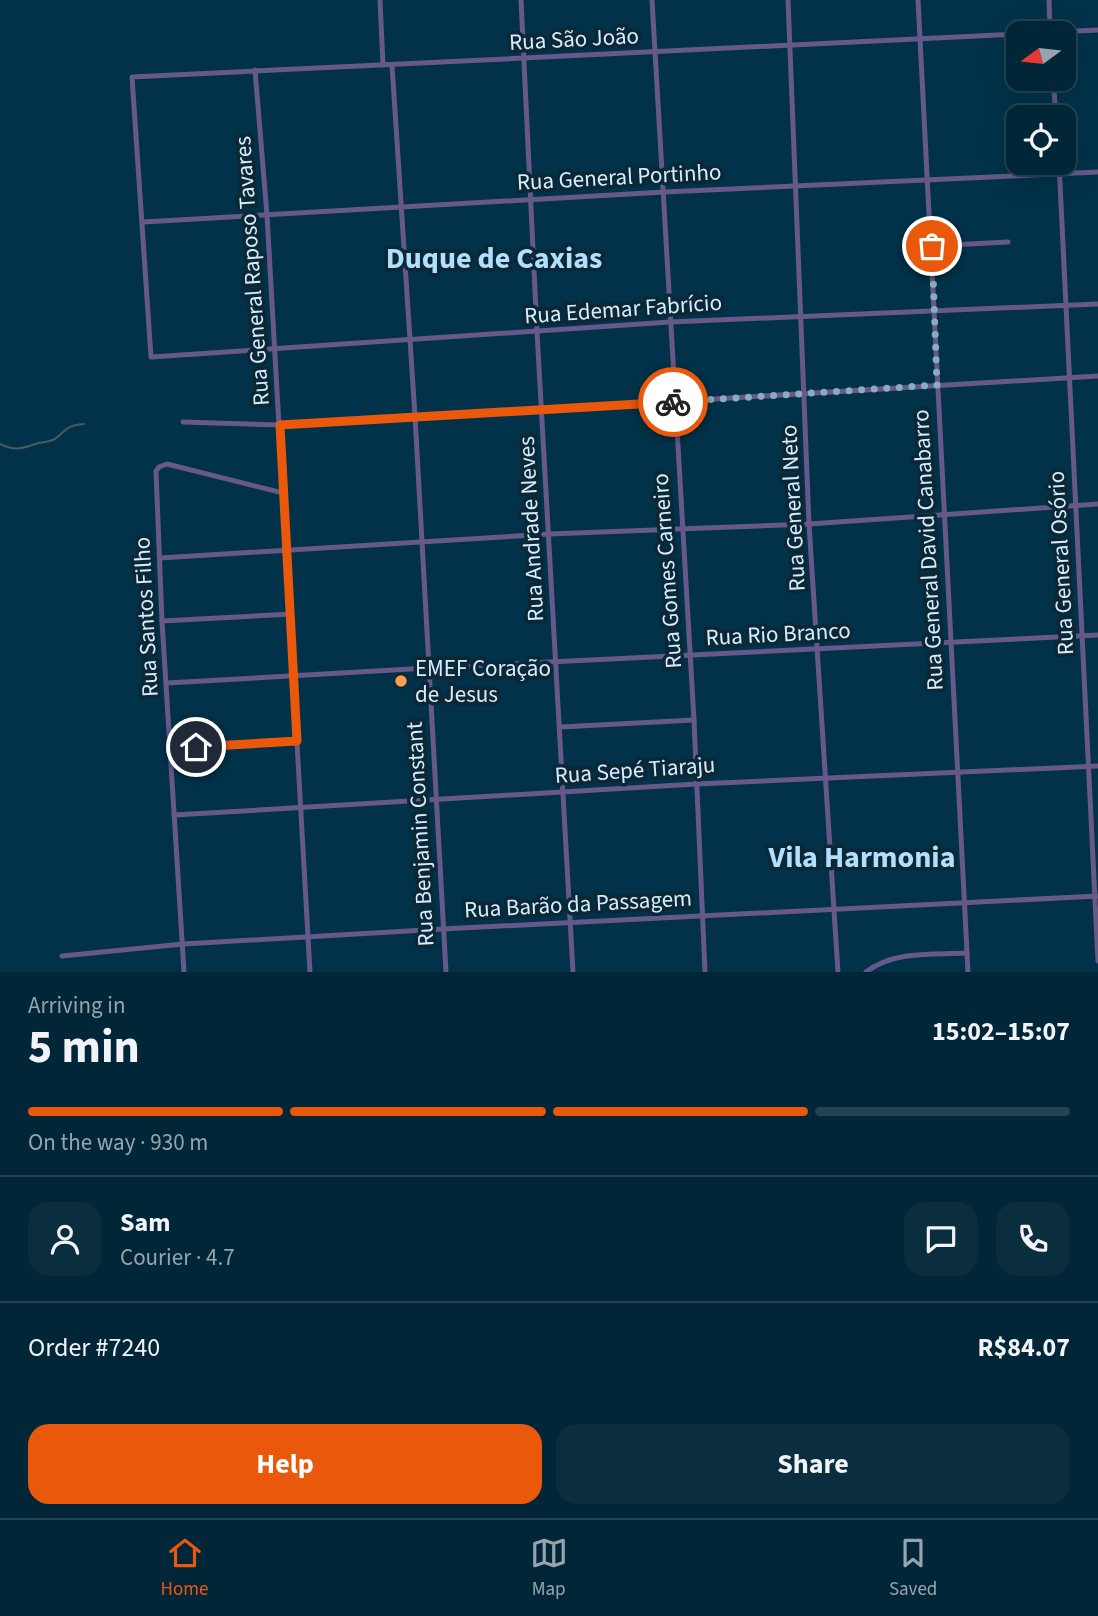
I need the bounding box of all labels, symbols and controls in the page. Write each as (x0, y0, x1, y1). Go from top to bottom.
street label: Rua São João (508, 19, 640, 59)
north arrow (1006, 21, 1076, 91)
map controls (1006, 21, 1076, 175)
button: locate (1006, 105, 1076, 175)
street label: Rua General Raposo Tavares (226, 135, 278, 407)
street label: Rua General Portinho (516, 155, 722, 199)
pin (902, 216, 962, 276)
icon: bag (913, 227, 951, 265)
district label: Duque de Caxias (386, 237, 602, 280)
street label: Rua Edemar Fabrício (523, 286, 723, 332)
courier (638, 367, 708, 437)
icon: bike (654, 383, 692, 421)
street label: Rua General David Canabarro (904, 409, 952, 691)
street label: Rua General Neto (772, 424, 814, 592)
street label: Rua Andrade Neves (510, 435, 552, 623)
street label: Rua General Osório (1040, 470, 1082, 656)
street label: Rua Gomes Carneiro (644, 472, 690, 670)
street label: Rua Santos Filho (125, 536, 167, 698)
street label: Rua Rio Branco (705, 614, 851, 654)
place label: EMEF Coração de Jesus (415, 652, 551, 711)
marker: EMEF Coração de Jesus (393, 673, 409, 689)
pin (166, 717, 226, 777)
street label: Rua Benjamin Constant (398, 721, 442, 947)
icon: home (177, 728, 215, 766)
street label: Rua Sepé Tiaraju (554, 748, 716, 792)
district label: Vila Harmonia (768, 836, 955, 879)
street label: Rua Barão da Passagem (463, 882, 693, 926)
text: Arriving in (28, 989, 126, 1022)
text: 15:02–15:07 (932, 1013, 1070, 1050)
text: 5 min (28, 1015, 140, 1080)
text: On the way · 930 m (28, 1126, 208, 1159)
button: person (28, 1202, 102, 1276)
button: chat (904, 1202, 978, 1276)
button: phone (996, 1202, 1070, 1276)
text: Sam (120, 1204, 170, 1241)
text: Courier · 4.7 (120, 1241, 235, 1274)
text: Order #7240 (28, 1329, 160, 1366)
text: R$84.07 (978, 1329, 1070, 1366)
button: Help (28, 1424, 542, 1504)
button: Share (556, 1424, 1070, 1504)
tab: Home (161, 1534, 208, 1603)
tab: Map (530, 1534, 568, 1603)
tab: Saved (889, 1534, 937, 1603)

